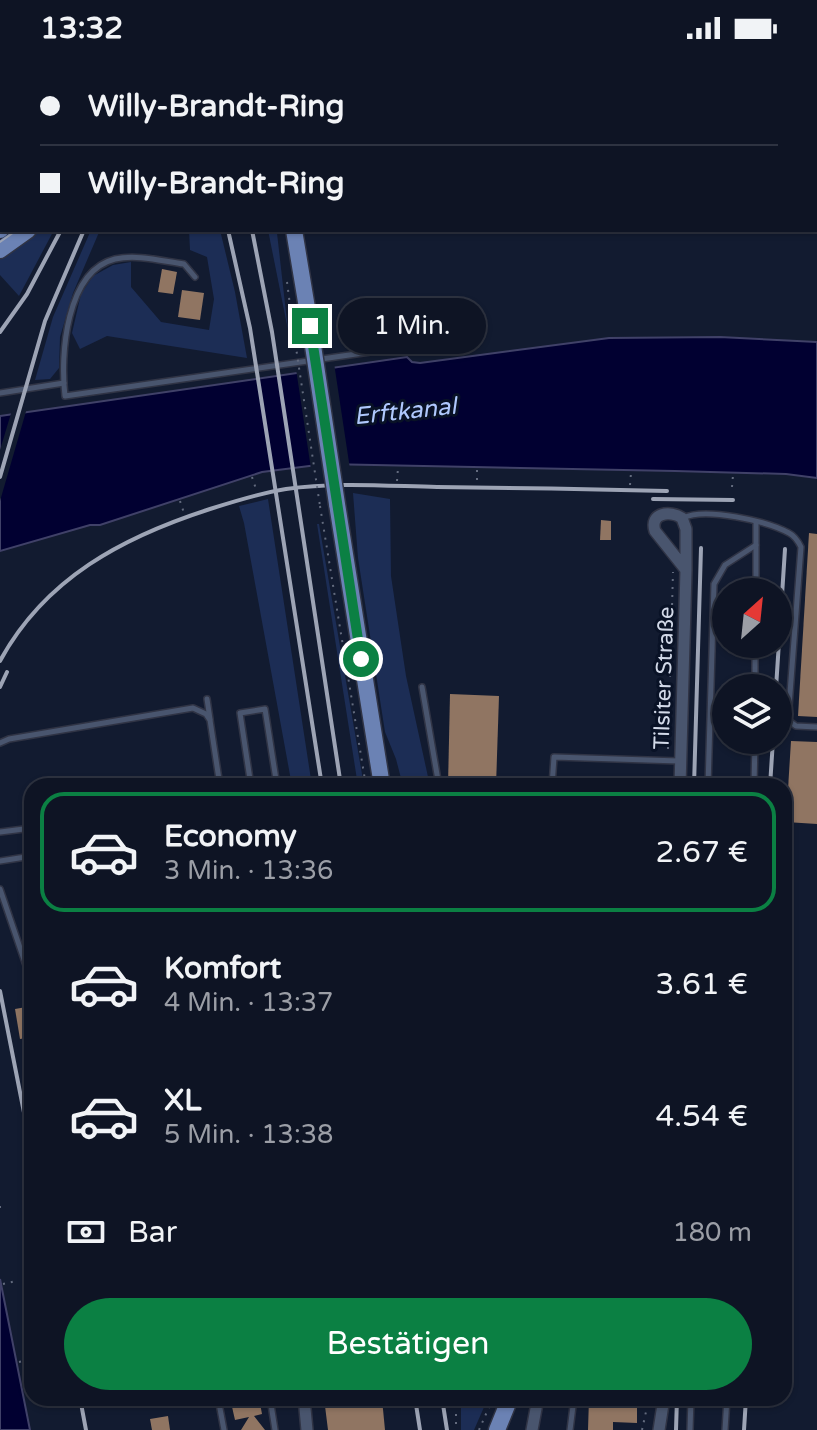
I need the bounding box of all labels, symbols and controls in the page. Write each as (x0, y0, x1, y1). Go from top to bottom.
text: 13:32 (40, 10, 123, 47)
text: Willy-Brandt-Ring (88, 88, 344, 125)
text: Willy-Brandt-Ring (88, 165, 344, 202)
callout: 1 Min. (338, 298, 486, 354)
route end (292, 308, 328, 344)
text: 1 Min. (373, 310, 451, 341)
water label: Erftkanal (352, 391, 461, 431)
north arrow (712, 578, 792, 658)
map controls (712, 578, 792, 754)
street label: Tilsiter Straße (649, 606, 679, 750)
route start (343, 641, 379, 677)
button: layers (712, 674, 792, 754)
icon: car (68, 816, 140, 888)
text: Economy (164, 818, 297, 855)
text: 2.67 € (655, 834, 748, 871)
text: 3 Min. · 13:36 (164, 855, 333, 886)
icon: car (68, 948, 140, 1020)
text: Komfort (164, 950, 281, 987)
text: 3.61 € (655, 966, 748, 1003)
text: 4 Min. · 13:37 (164, 987, 333, 1018)
icon: car (68, 1080, 140, 1152)
text: XL (164, 1082, 201, 1119)
text: 4.54 € (655, 1098, 748, 1135)
text: 5 Min. · 13:38 (164, 1119, 333, 1150)
icon: cash (64, 1210, 108, 1254)
text: Bar (128, 1214, 177, 1251)
text: 180 m (672, 1217, 752, 1248)
button: Bestätigen (64, 1298, 752, 1390)

